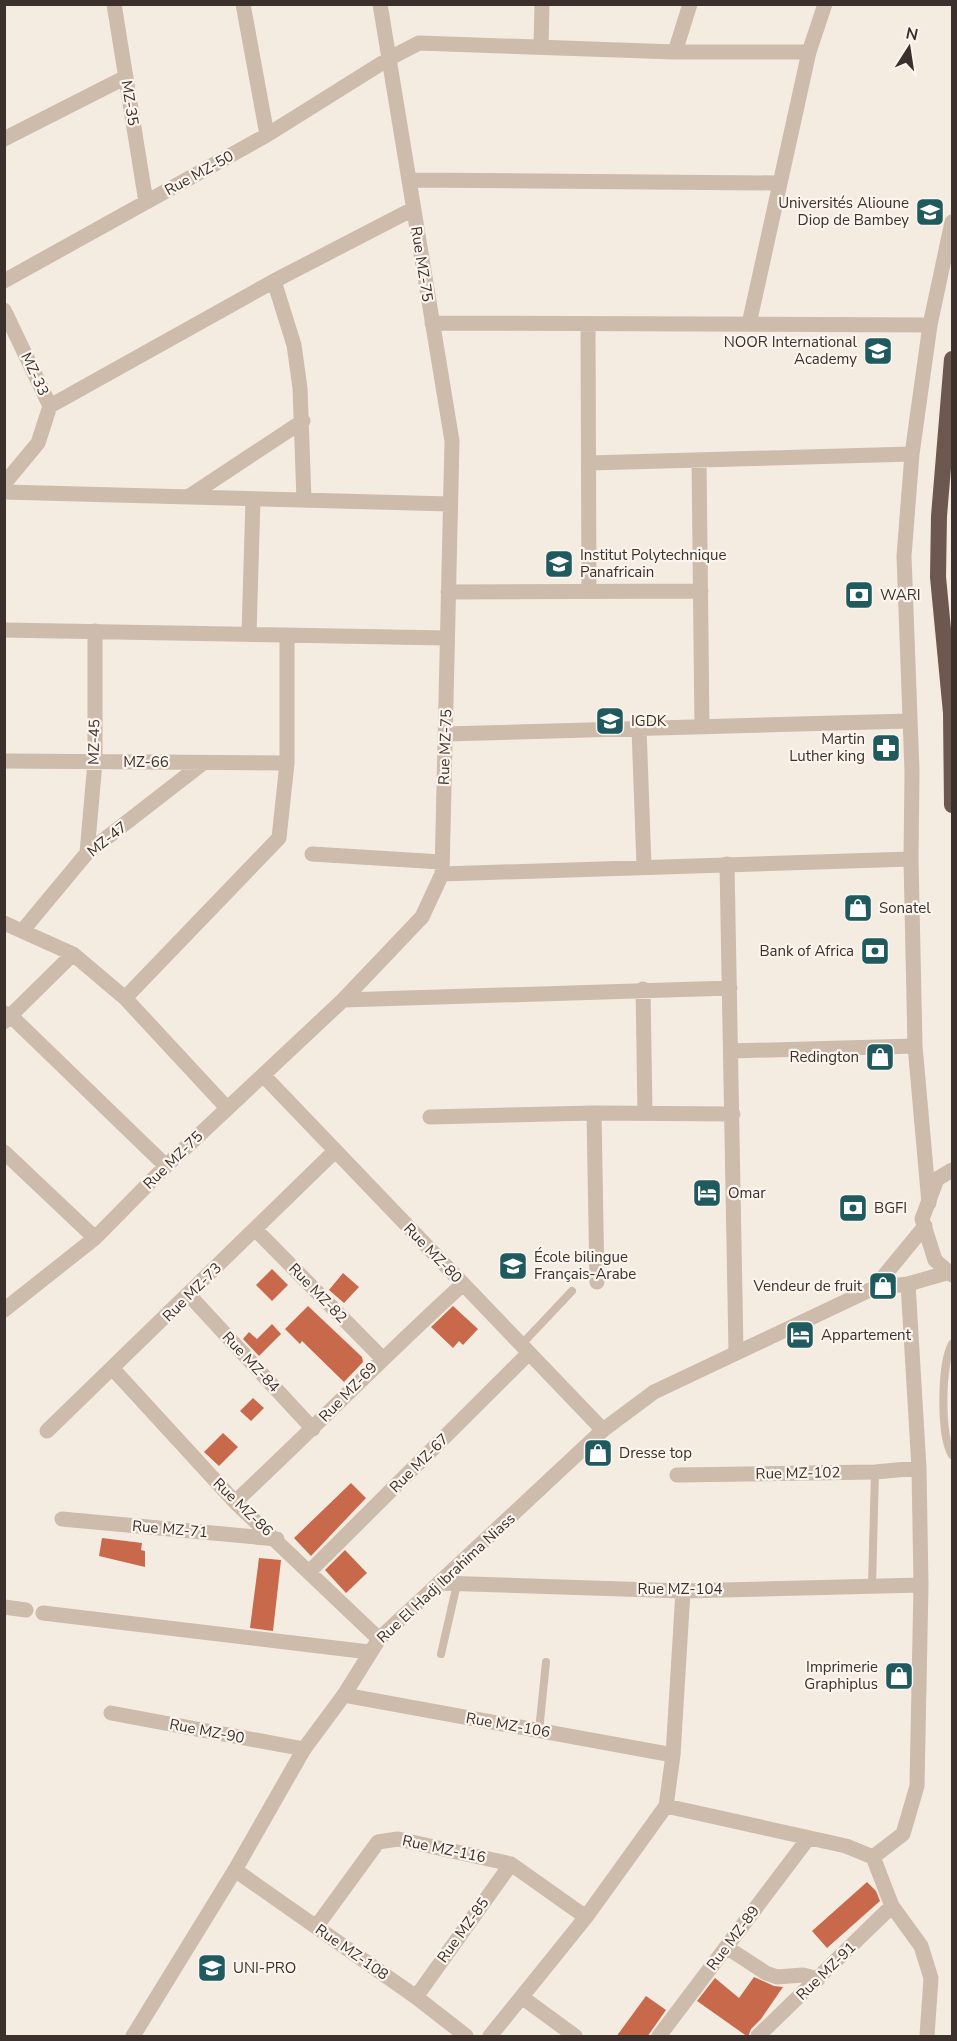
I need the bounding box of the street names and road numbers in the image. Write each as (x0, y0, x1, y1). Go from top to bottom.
street label: MZ-35 (117, 79, 143, 127)
street label: Rue MZ-50 (161, 146, 237, 200)
street label: Rue MZ-75 (406, 225, 438, 303)
street label: MZ-33 (16, 349, 54, 399)
street label: Rue MZ-75 (434, 709, 456, 785)
street label: MZ-45 (84, 719, 104, 765)
street label: MZ-66 (123, 752, 169, 772)
street label: MZ-47 (83, 817, 131, 861)
street label: Rue MZ-75 (139, 1126, 207, 1194)
street label: Rue MZ-80 (399, 1219, 467, 1287)
street label: Rue MZ-73 (158, 1258, 226, 1326)
street label: Rue MZ-82 (284, 1259, 352, 1327)
street label: Rue MZ-84 (218, 1327, 284, 1397)
street label: Rue MZ-69 (314, 1358, 382, 1426)
street label: Rue MZ-67 (385, 1429, 453, 1497)
street label: Rue MZ-102 (755, 1462, 841, 1484)
street label: Rue MZ-86 (209, 1473, 277, 1541)
street label: Rue El Hadj Ibrahima Niass (373, 1509, 519, 1647)
street label: Rue MZ-71 (131, 1516, 209, 1542)
street label: Rue MZ-104 (637, 1579, 723, 1599)
street label: Rue MZ-106 (464, 1708, 552, 1742)
street label: Rue MZ-90 (168, 1714, 246, 1748)
street label: Rue MZ-116 (400, 1830, 488, 1868)
street label: Rue MZ-85 (433, 1893, 493, 1967)
street label: Rue MZ-89 (702, 1902, 764, 1974)
street label: Rue MZ-108 (311, 1919, 393, 1985)
street label: Rue MZ-91 (792, 1937, 860, 2005)

